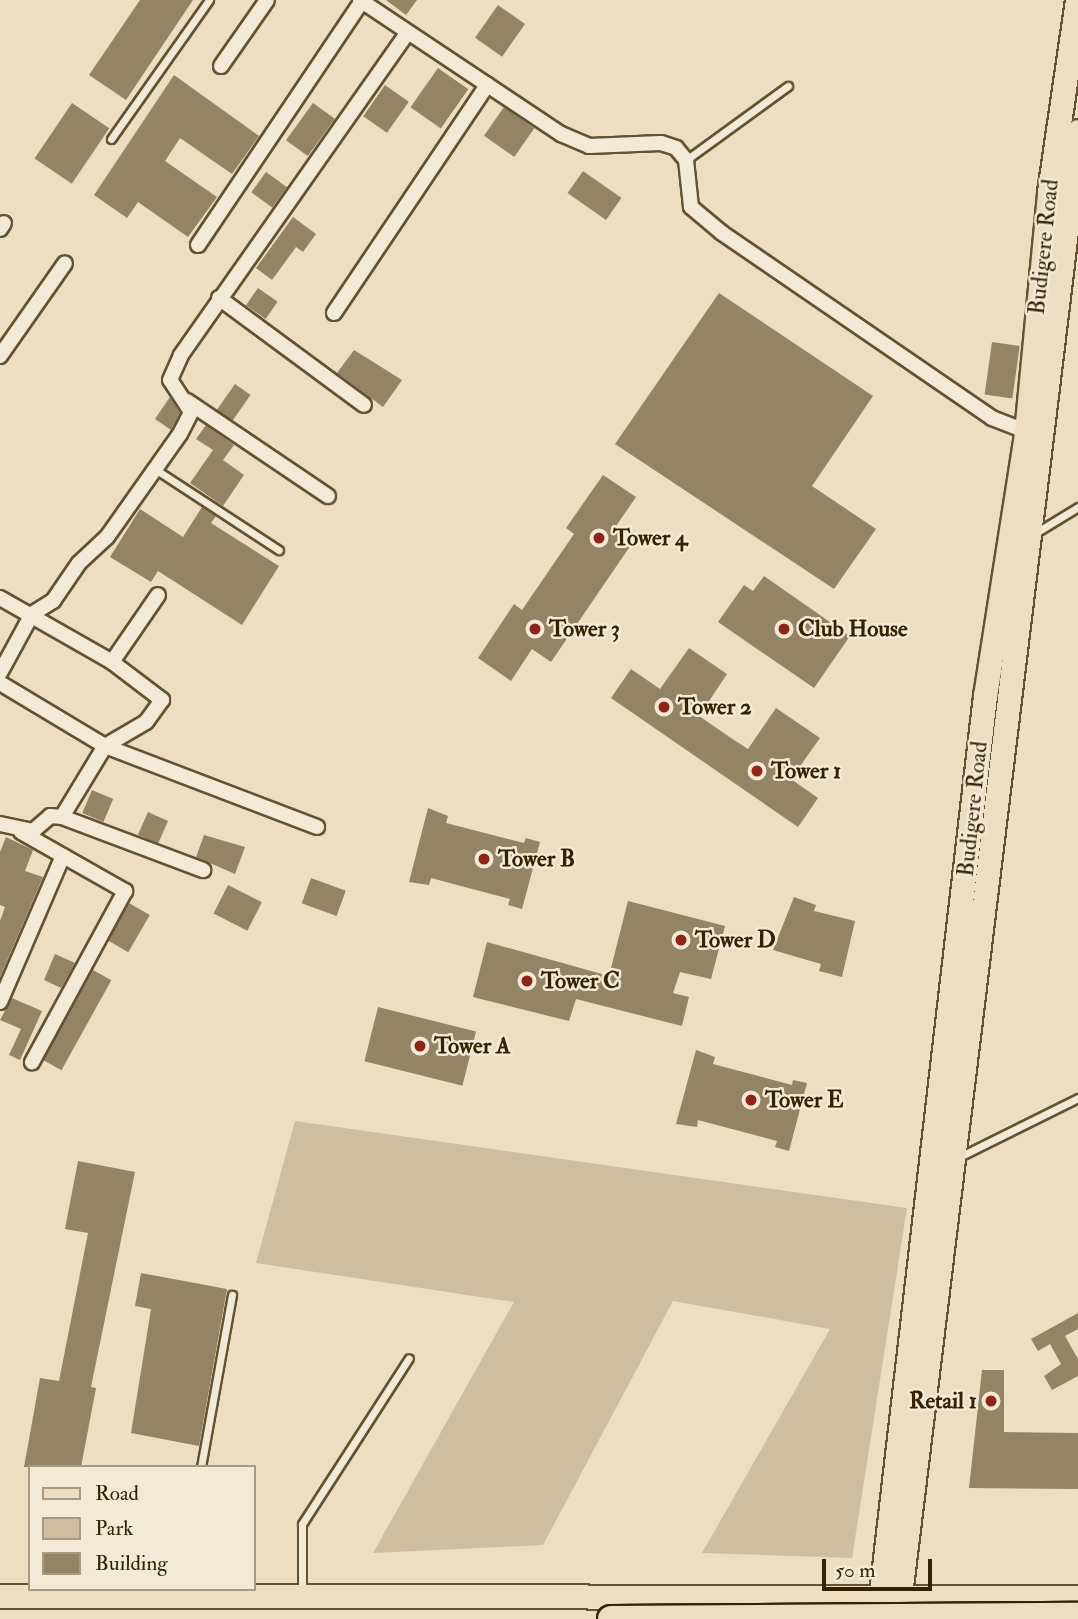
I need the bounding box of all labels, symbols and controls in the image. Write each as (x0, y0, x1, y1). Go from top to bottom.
street label: Budigere Road (1023, 178, 1065, 316)
place label: Tower 4 (613, 524, 688, 552)
marker: Tower 4 (591, 530, 607, 546)
place label: Tower 3 (549, 615, 620, 643)
place label: Club House (798, 615, 908, 643)
marker: Tower 3 (527, 621, 543, 637)
marker: Club House (776, 621, 792, 637)
place label: Tower 2 (678, 693, 752, 721)
marker: Tower 2 (656, 699, 672, 715)
street label: Budigere Road (952, 740, 994, 878)
place label: Tower 1 (771, 757, 841, 785)
marker: Tower 1 (749, 763, 765, 779)
place label: Tower B (498, 845, 575, 873)
marker: Tower B (476, 851, 492, 867)
place label: Tower D (695, 926, 776, 954)
marker: Tower D (673, 932, 689, 948)
place label: Tower C (541, 967, 620, 995)
marker: Tower C (519, 973, 535, 989)
place label: Tower A (434, 1032, 511, 1060)
marker: Tower A (412, 1038, 428, 1054)
place label: Tower E (765, 1086, 844, 1114)
marker: Tower E (743, 1092, 759, 1108)
place label: Retail 1 (909, 1387, 977, 1415)
marker: Retail 1 (983, 1393, 999, 1409)
legend (28, 1465, 256, 1591)
text: Road (95, 1480, 139, 1507)
text: Park (95, 1515, 133, 1542)
scale bar (826, 1546, 936, 1590)
text: Building (95, 1550, 168, 1577)
text: 50 m (835, 1557, 876, 1584)

